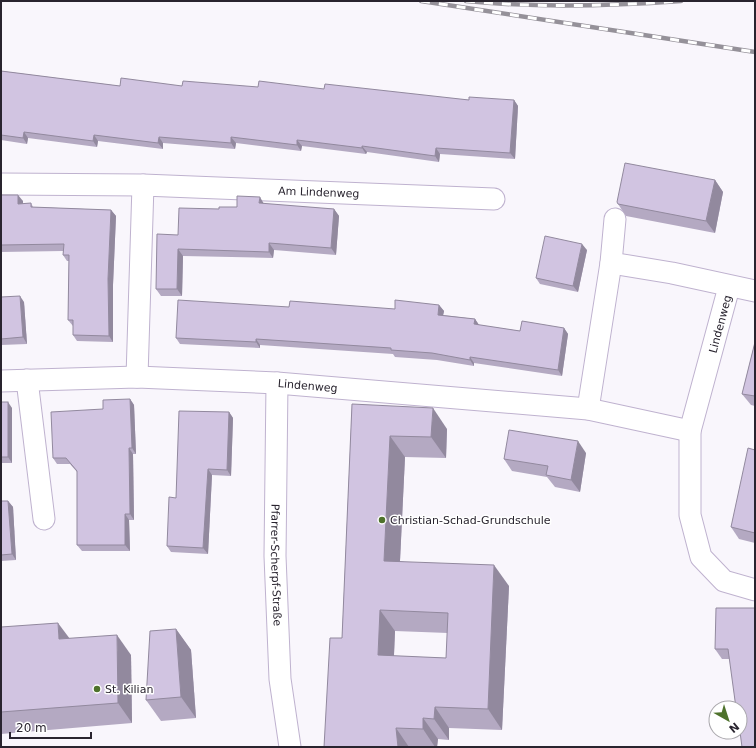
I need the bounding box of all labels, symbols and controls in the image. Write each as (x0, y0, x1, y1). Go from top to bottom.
street label: Am Lindenweg (278, 184, 360, 201)
street label: Lindenweg (706, 294, 734, 355)
street label: Lindenweg (277, 377, 338, 395)
street label: Pfarrer-Scherpf-Straße (268, 504, 284, 627)
place label: Christian-Schad-Grundschule (390, 514, 551, 527)
marker: Christian-Schad-Grundschule (377, 515, 387, 525)
place label: St. Kilian (105, 683, 153, 696)
marker: St. Kilian (92, 684, 102, 694)
north arrow (708, 700, 748, 740)
scale bar (10, 714, 91, 740)
text: N (726, 719, 742, 735)
text: 20 m (16, 721, 47, 735)

